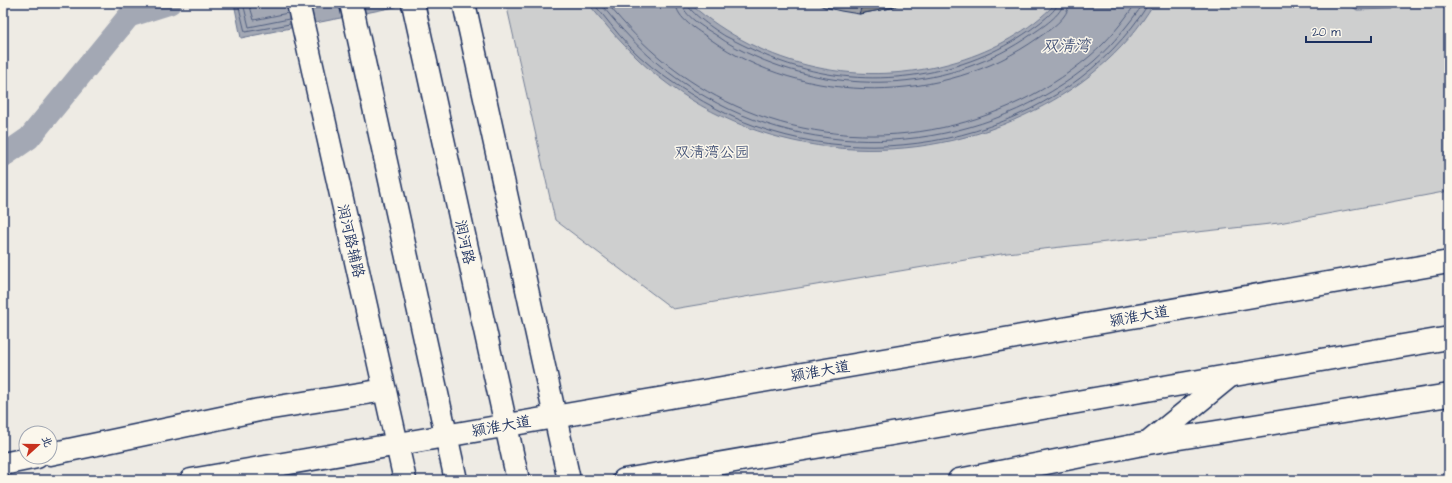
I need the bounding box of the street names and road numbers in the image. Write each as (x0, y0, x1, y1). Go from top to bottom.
street label: 润河路辅路 (332, 202, 369, 280)
street label: 润河路 (450, 218, 479, 266)
street label: 颍淮大道 (1108, 301, 1170, 332)
street label: 颍淮大道 (789, 356, 851, 387)
street label: 颍淮大道 (470, 411, 532, 442)

